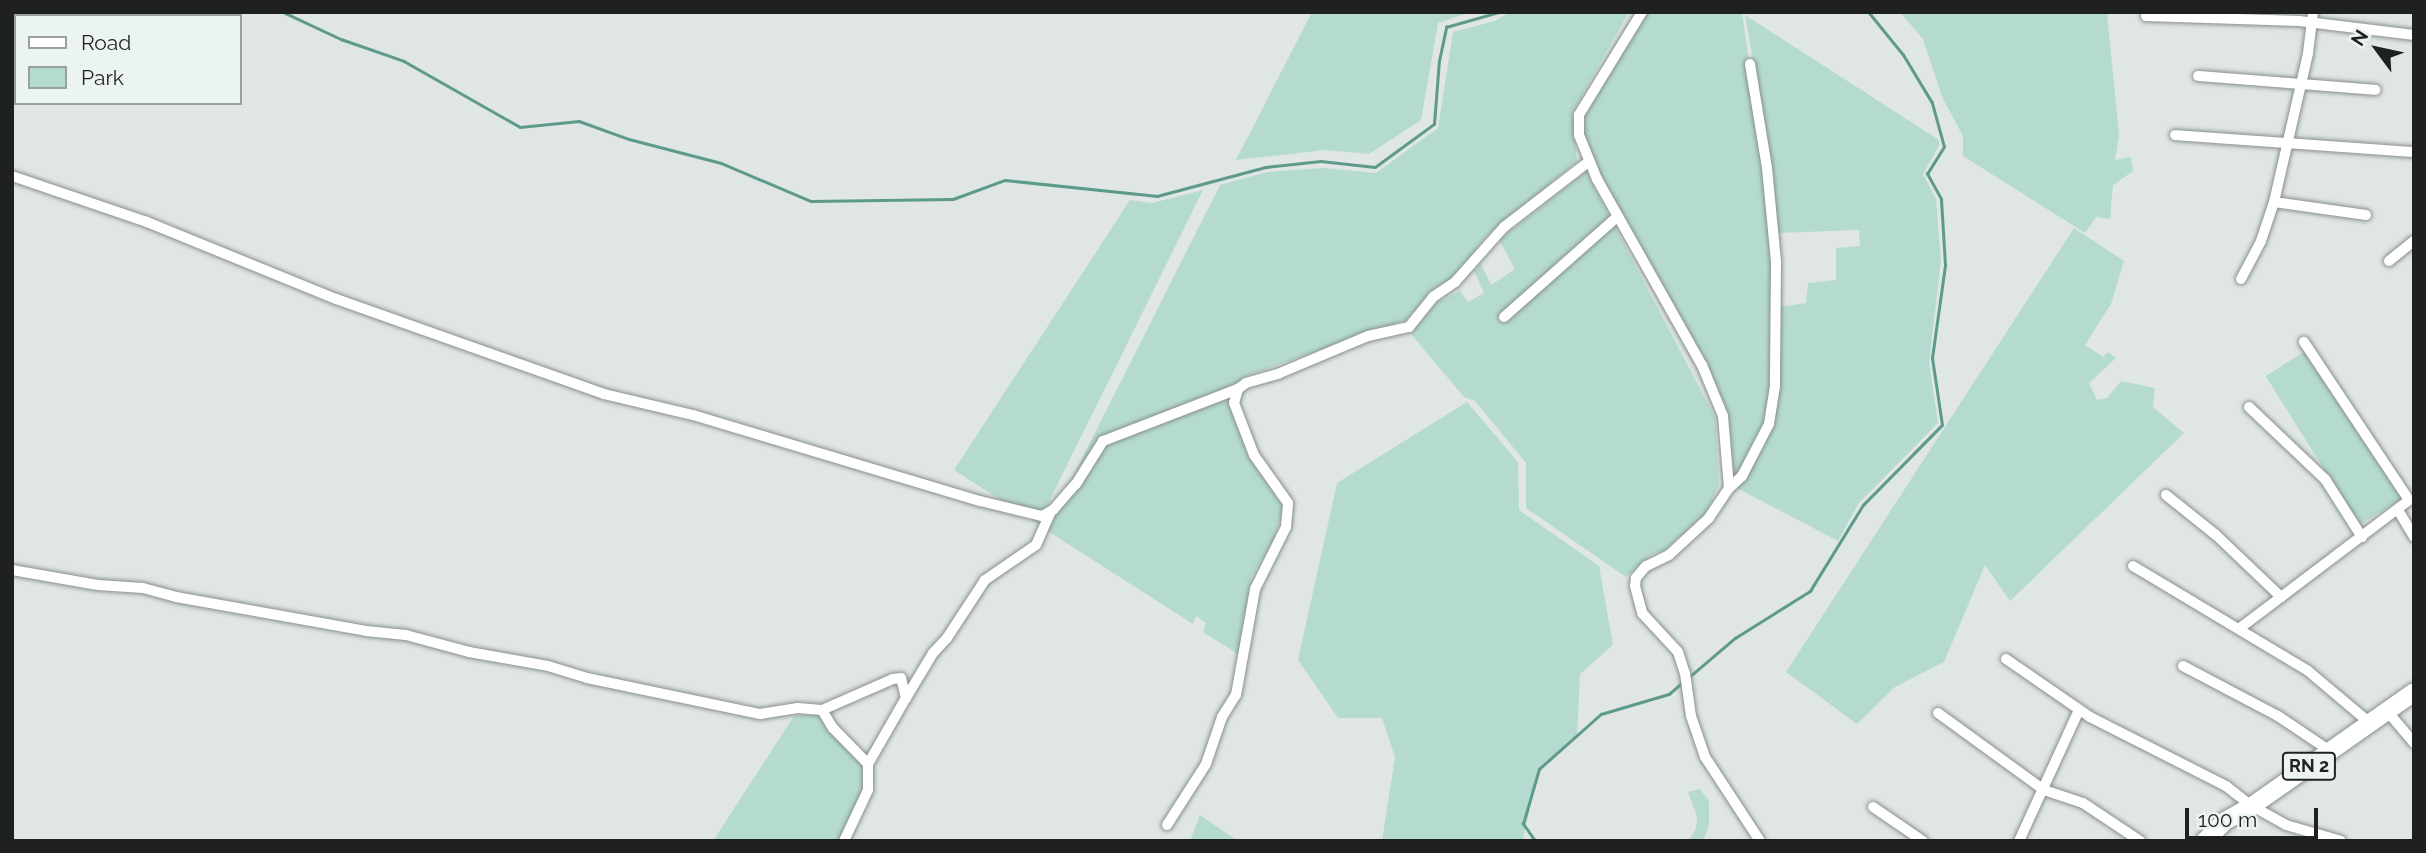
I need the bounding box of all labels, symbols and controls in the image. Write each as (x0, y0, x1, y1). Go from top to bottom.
legend (14, 14, 242, 105)
north arrow (2342, 14, 2412, 84)
text: N (2346, 25, 2373, 50)
text: Road (81, 30, 131, 55)
text: Park (81, 65, 124, 90)
road number: RN 2 (2281, 752, 2337, 780)
scale bar (2188, 794, 2321, 838)
text: 100 m (2198, 807, 2257, 832)

